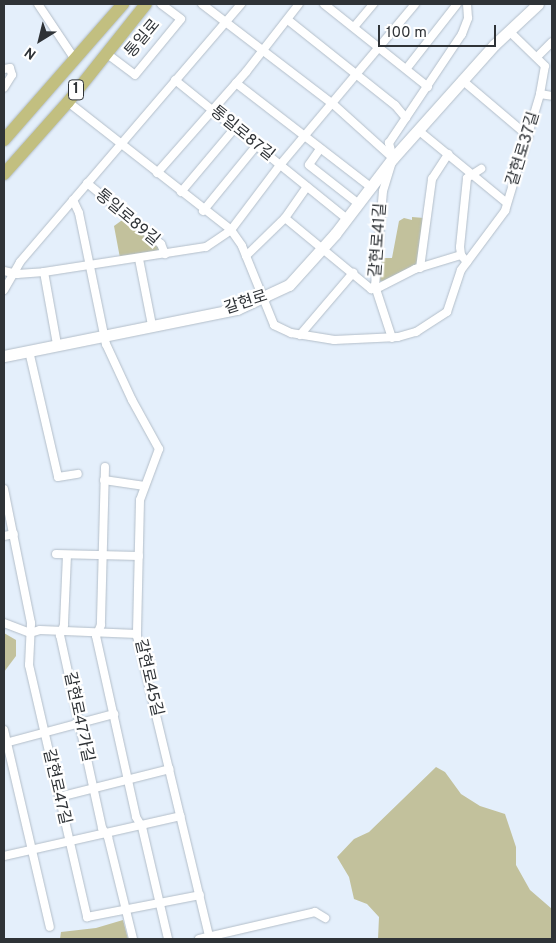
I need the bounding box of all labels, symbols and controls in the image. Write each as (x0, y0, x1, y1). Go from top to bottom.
north arrow (15, 15, 65, 65)
scale bar (381, 15, 498, 47)
street label: 통일로 (121, 16, 165, 62)
text: 100 m (386, 24, 427, 43)
text: N (22, 43, 40, 62)
road number: 1 (67, 78, 85, 102)
street label: 통일로87길 (206, 102, 278, 166)
street label: 갈현로37길 (504, 110, 544, 188)
street label: 통일로89길 (91, 186, 163, 250)
street label: 갈현로41길 (367, 202, 391, 278)
street label: 갈현로 (222, 287, 270, 319)
street label: 갈현로45길 (130, 637, 166, 719)
street label: 갈현로47가길 (59, 670, 97, 764)
street label: 갈현로47길 (38, 747, 74, 827)

